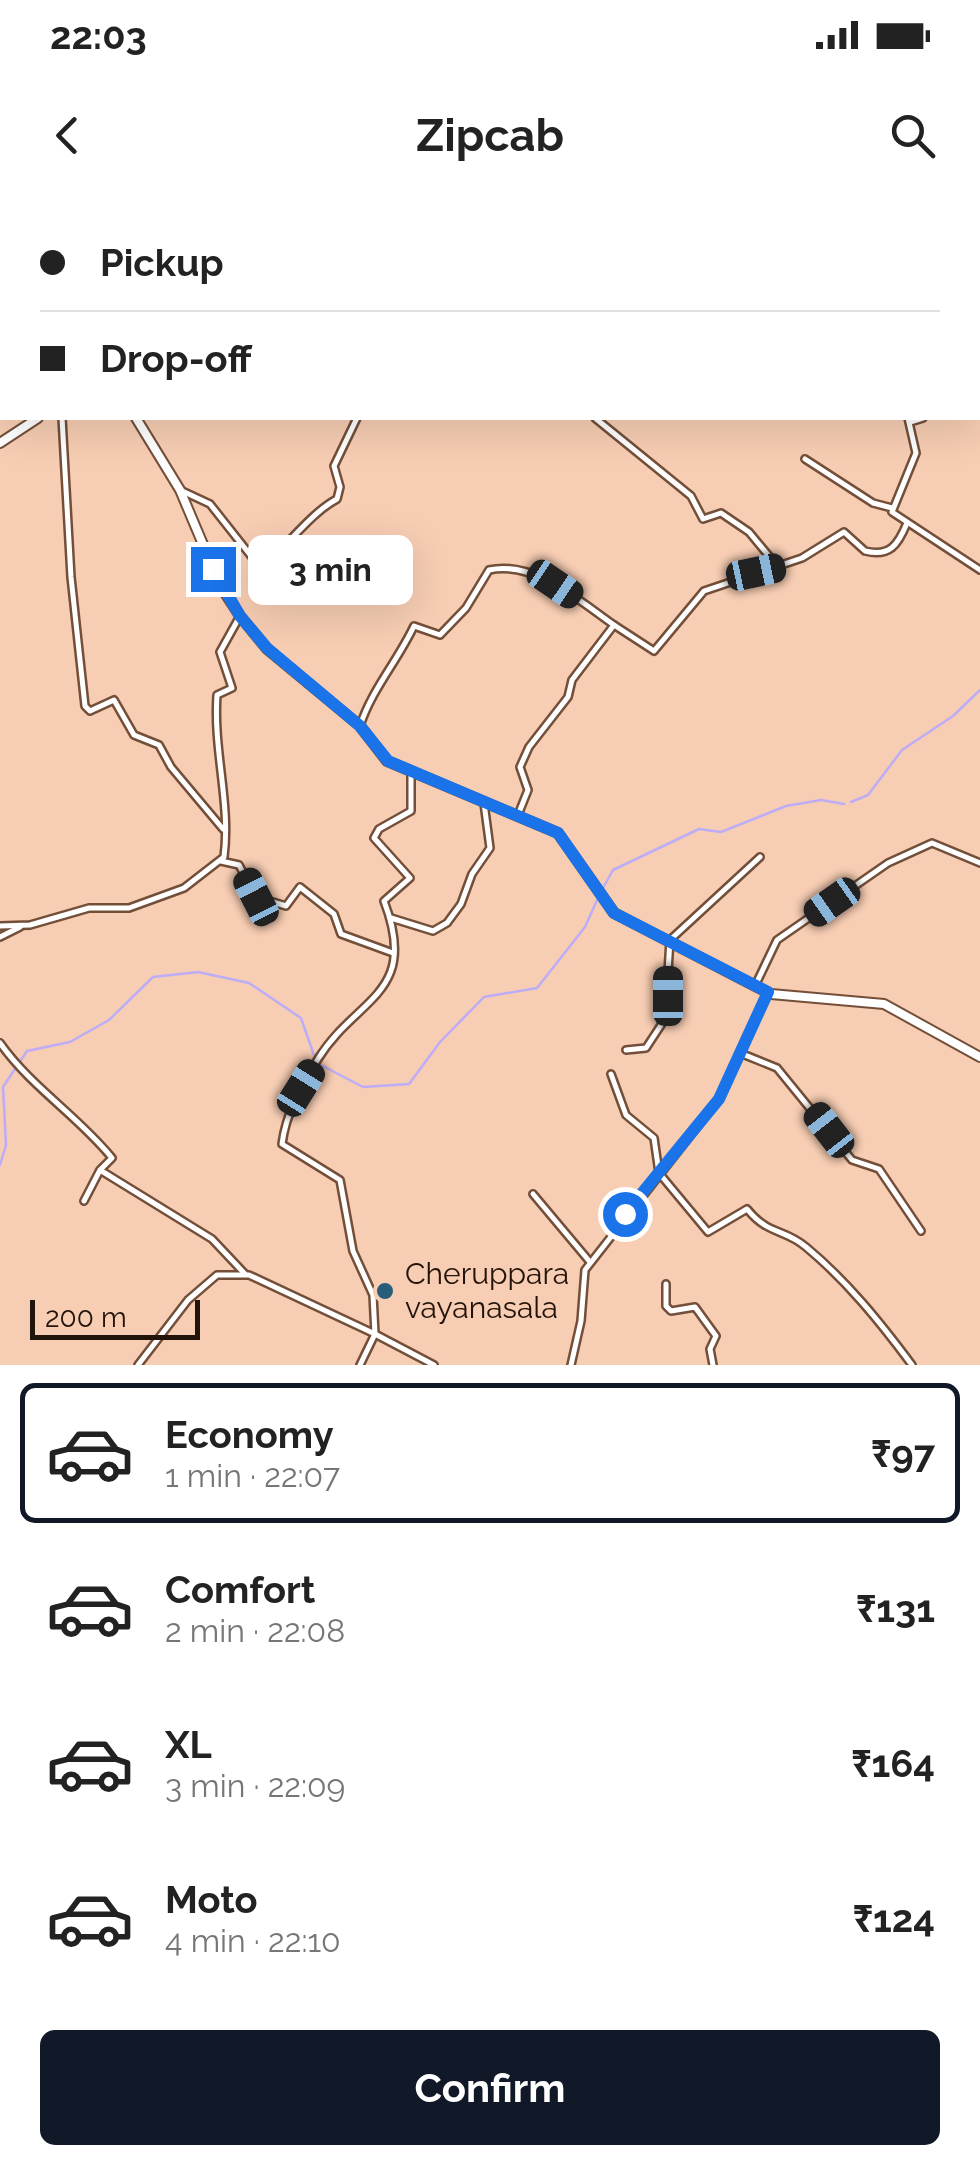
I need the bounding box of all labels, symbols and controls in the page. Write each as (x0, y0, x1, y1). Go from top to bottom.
text: 22:03 (50, 13, 147, 58)
icon: back (40, 108, 95, 163)
icon: search (885, 108, 940, 163)
text: Zipcab (416, 109, 564, 162)
text: Pickup (100, 240, 224, 285)
text: Drop-off (100, 336, 252, 381)
callout: 3 min (248, 534, 413, 604)
route end (191, 547, 236, 592)
text: 3 min (289, 551, 372, 588)
car (724, 551, 788, 593)
car (522, 555, 588, 613)
car (229, 863, 283, 931)
car (799, 873, 865, 931)
car (653, 966, 683, 1026)
car (272, 1055, 330, 1121)
car (799, 1097, 859, 1163)
route start (603, 1192, 648, 1237)
place label: Cheruppara vayanasala (405, 1256, 569, 1325)
marker: Cheruppara vayanasala (374, 1280, 396, 1302)
scale bar (30, 1295, 200, 1340)
text: 200 m (45, 1301, 127, 1334)
icon: car (45, 1408, 135, 1498)
text: Economy (165, 1412, 334, 1457)
text: ₹97 (871, 1431, 935, 1476)
text: 1 min · 22:07 (165, 1457, 340, 1494)
icon: car (45, 1563, 135, 1653)
text: Comfort (165, 1567, 315, 1612)
text: ₹131 (856, 1586, 935, 1631)
text: 2 min · 22:08 (165, 1612, 345, 1649)
icon: car (45, 1718, 135, 1808)
text: XL (165, 1722, 212, 1767)
text: ₹164 (851, 1741, 935, 1786)
text: 3 min · 22:09 (165, 1767, 345, 1804)
icon: car (45, 1873, 135, 1963)
text: Moto (165, 1877, 258, 1922)
text: ₹124 (853, 1896, 935, 1941)
text: 4 min · 22:10 (165, 1922, 341, 1959)
button: Confirm (40, 2030, 940, 2145)

